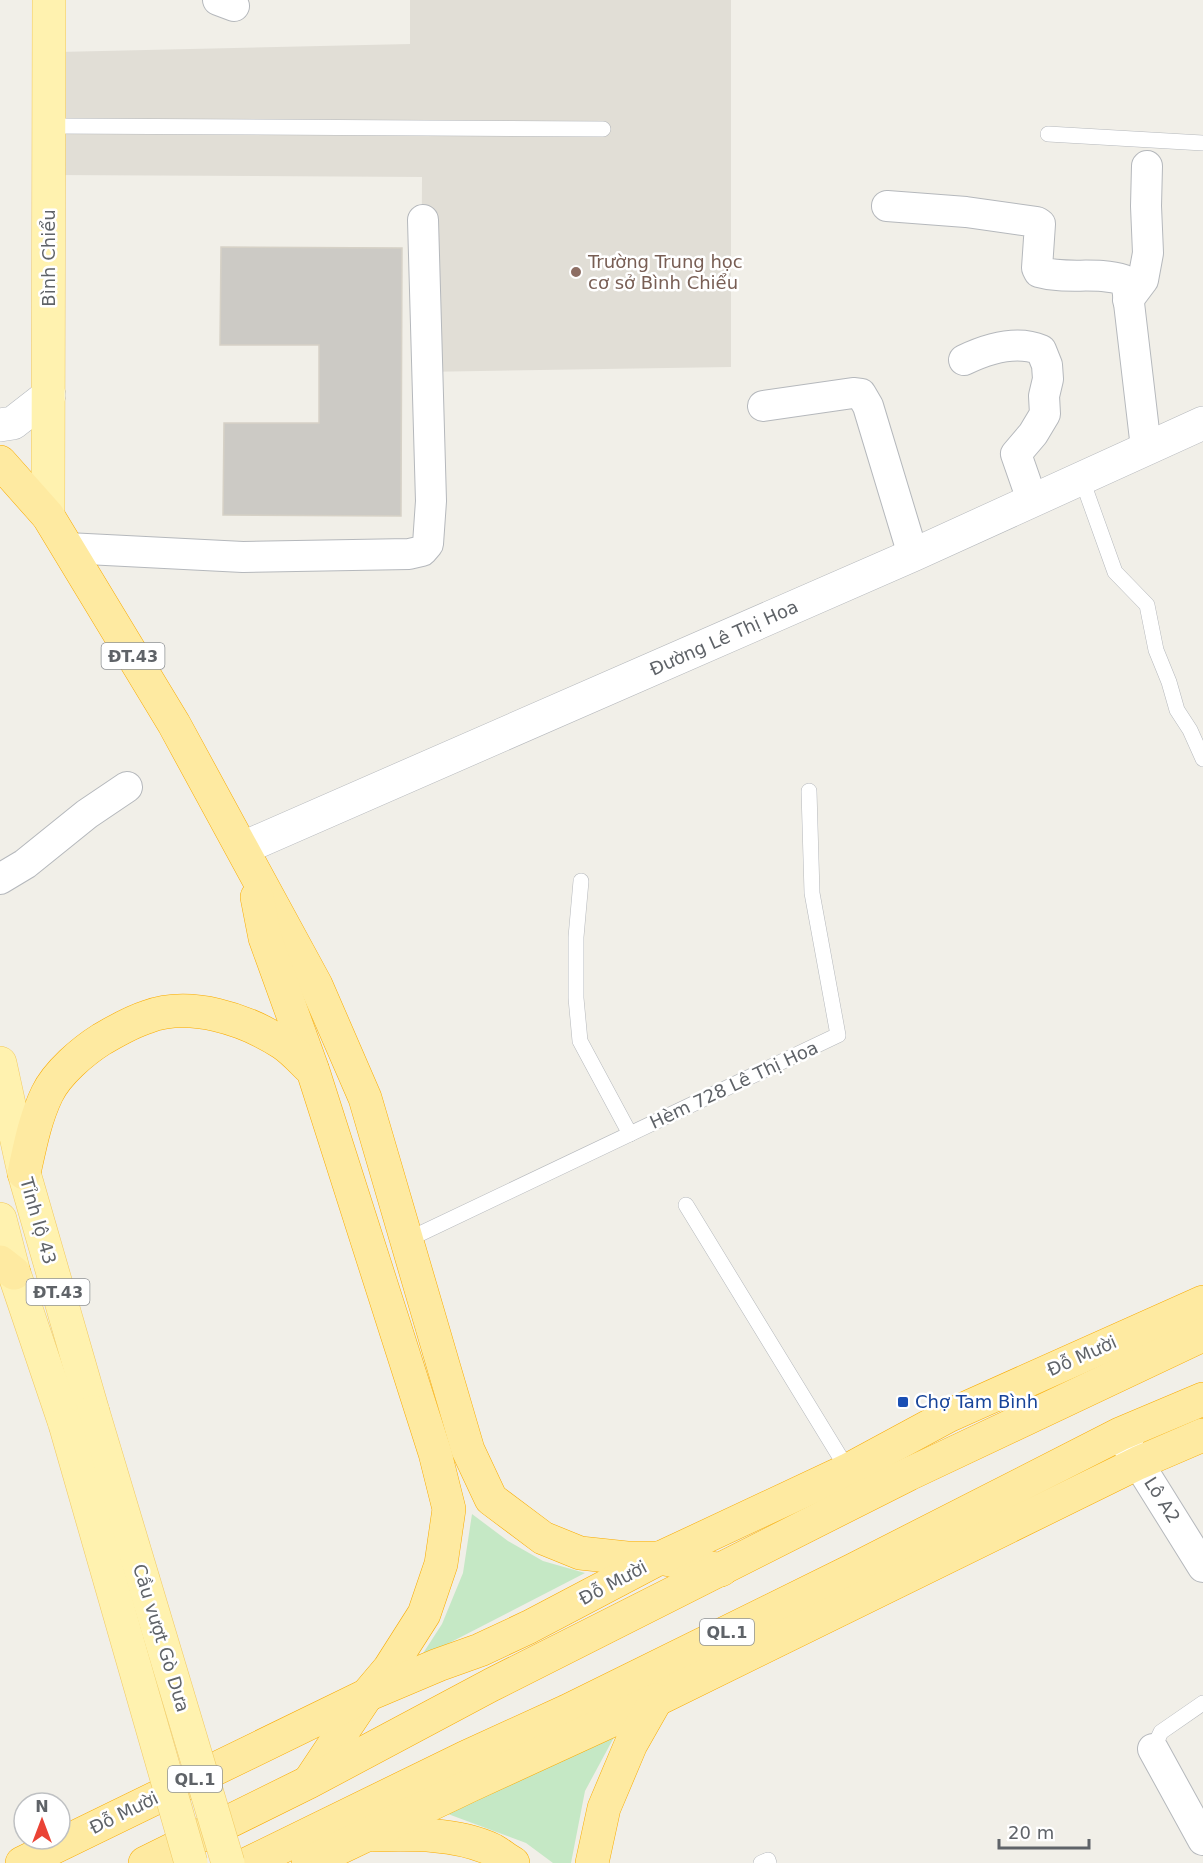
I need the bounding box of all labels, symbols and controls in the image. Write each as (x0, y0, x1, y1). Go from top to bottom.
street label: Bình Chiểu (38, 209, 59, 307)
place label: Trường Trung học cơ sở Bình Chiểu (587, 251, 743, 293)
marker: Trường Trung học cơ sở Bình Chiểu (569, 265, 583, 279)
street label: Đường Lê Thị Hoa (646, 595, 801, 680)
road number: ĐT.43 (102, 643, 164, 669)
street label: Hèm 728 Lê Thị Hoa (646, 1036, 821, 1133)
street label: Tỉnh lộ 43 (16, 1174, 61, 1267)
road number: ĐT.43 (26, 1279, 90, 1305)
street label: Đỗ Mười (1044, 1331, 1120, 1380)
place label: Chợ Tam Bình (915, 1391, 1038, 1412)
marker: Chợ Tam Bình (896, 1395, 910, 1409)
street label: Lô A2 (1140, 1473, 1185, 1527)
street label: Đỗ Mười (575, 1556, 650, 1609)
street label: Cầu vượt Gò Dưa (129, 1561, 194, 1714)
road number: QL.1 (700, 1619, 754, 1645)
road number: QL.1 (168, 1766, 222, 1792)
street label: Đỗ Mười (86, 1787, 161, 1838)
north arrow (12, 1791, 72, 1851)
text: N (35, 1797, 49, 1816)
scale bar (999, 1812, 1089, 1850)
text: 20 m (1008, 1822, 1054, 1843)

